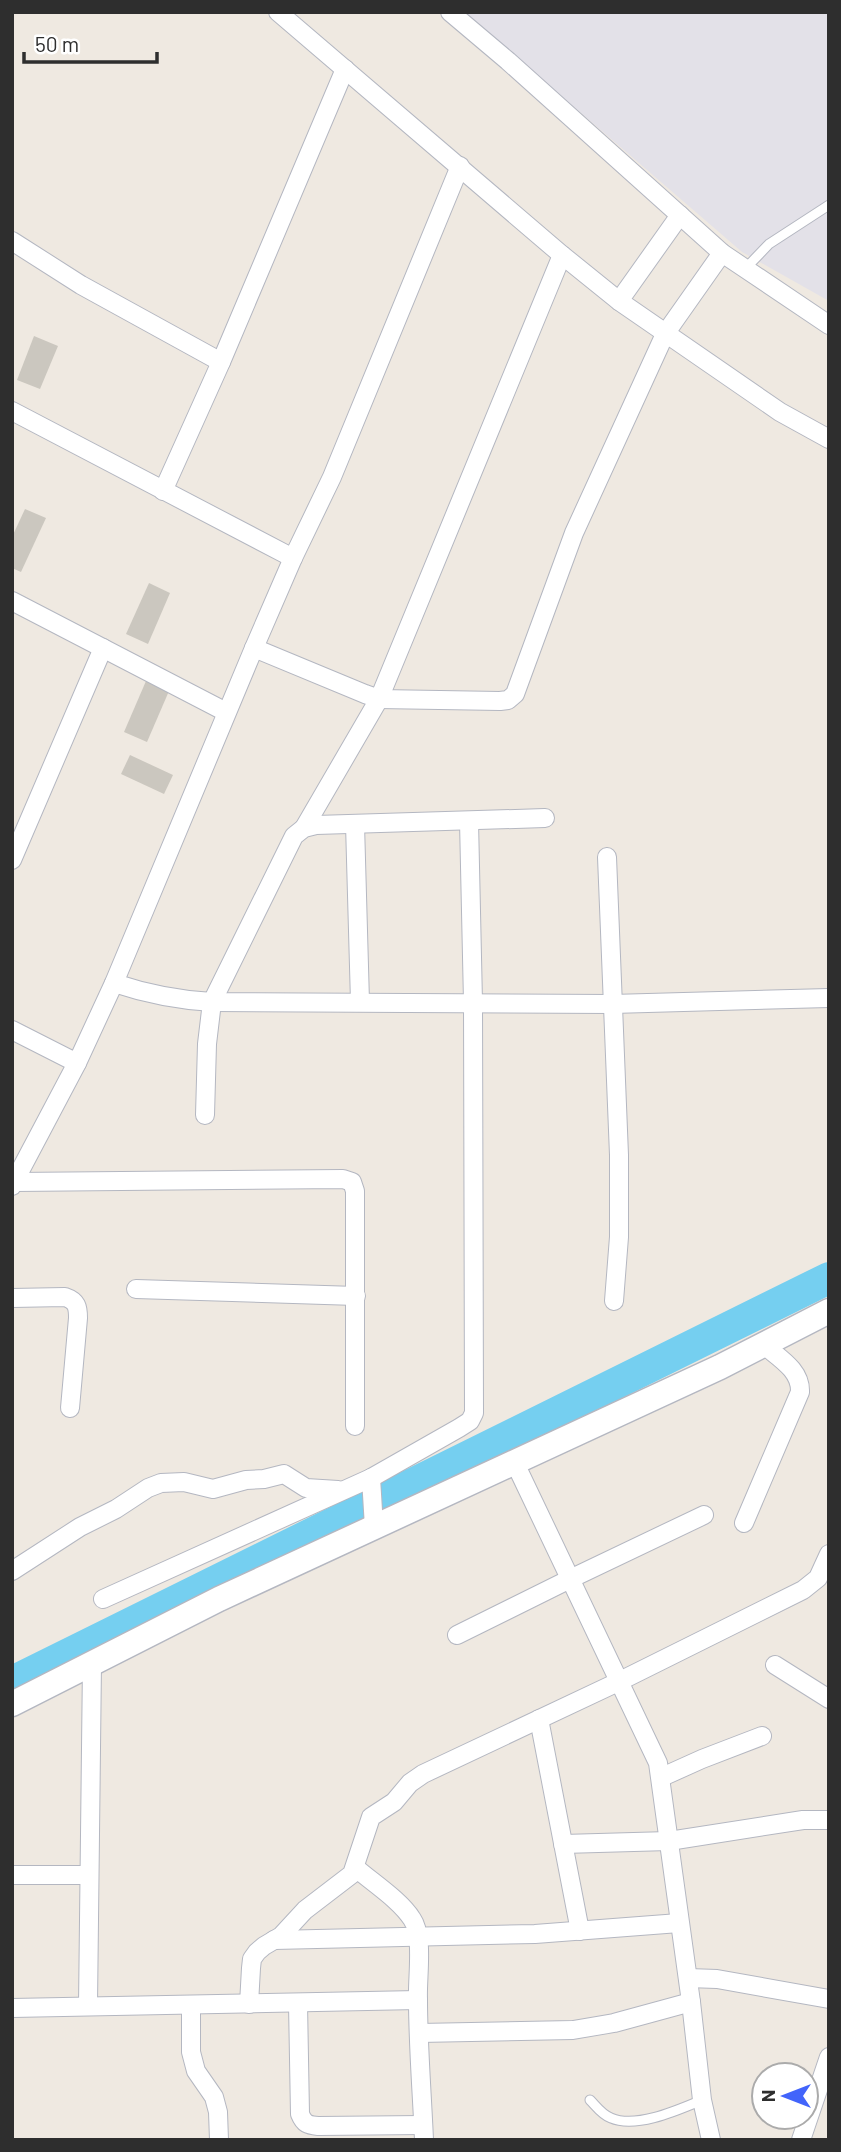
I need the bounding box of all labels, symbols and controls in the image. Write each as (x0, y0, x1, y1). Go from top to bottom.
scale bar (24, 21, 158, 65)
text: 50 m (35, 31, 79, 56)
north arrow (750, 2061, 820, 2131)
text: N (756, 2090, 779, 2102)

